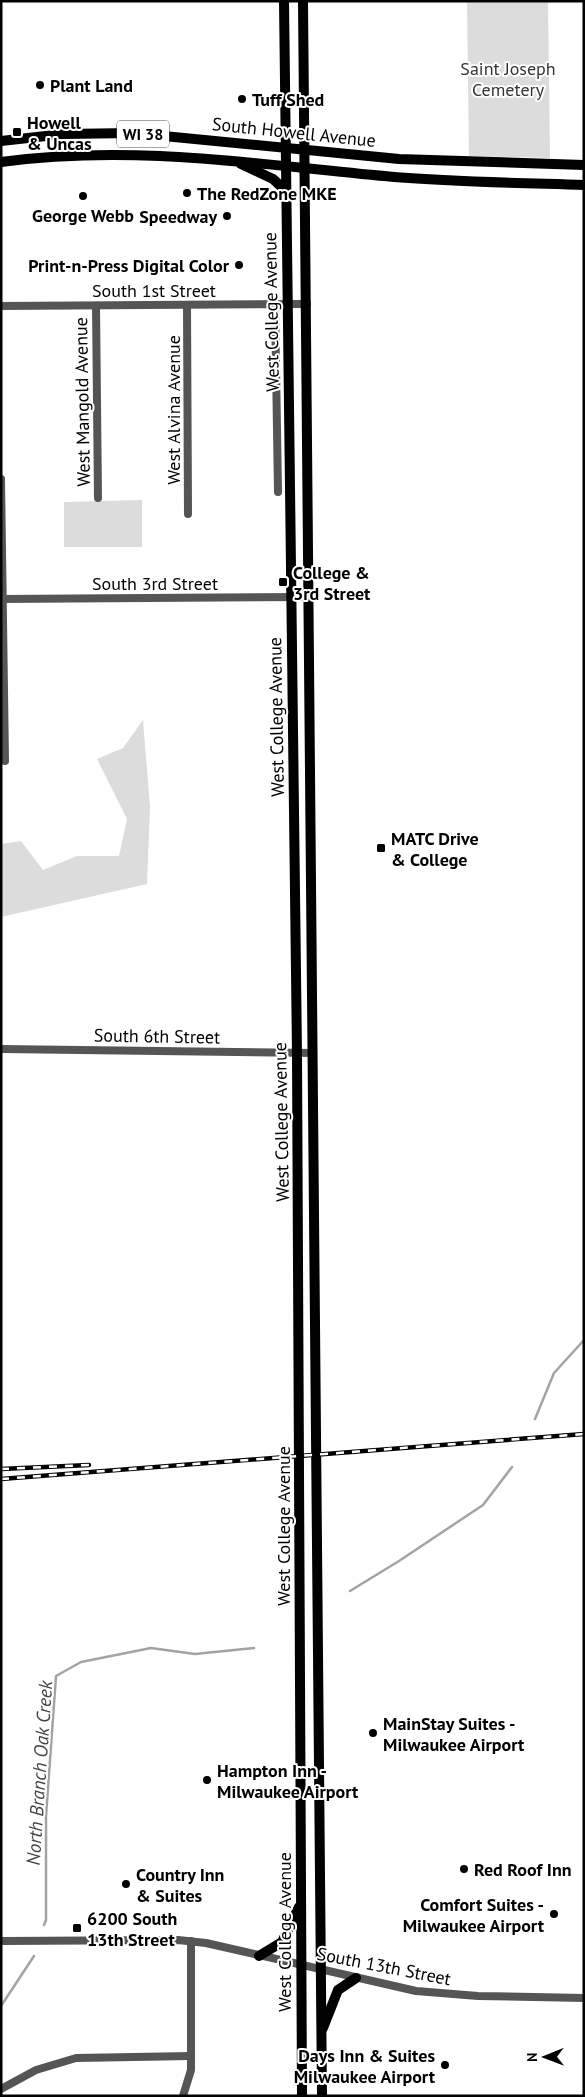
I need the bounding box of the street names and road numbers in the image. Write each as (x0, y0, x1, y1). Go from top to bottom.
street label: South Howell Avenue (211, 112, 377, 152)
road number: WI 38 (117, 120, 169, 148)
street label: West College Avenue (258, 232, 284, 392)
street label: South 1st Street (92, 279, 216, 302)
street label: West Mangold Avenue (69, 317, 95, 487)
street label: West Alvina Avenue (162, 335, 185, 485)
street label: South 3rd Street (92, 572, 218, 595)
street label: West College Avenue (263, 637, 289, 797)
street label: South 6th Street (94, 1023, 220, 1049)
street label: West College Avenue (268, 1042, 294, 1202)
street label: West College Avenue (272, 1446, 295, 1606)
street label: West College Avenue (273, 1852, 296, 2012)
street label: South 13th Street (315, 1942, 453, 1990)

